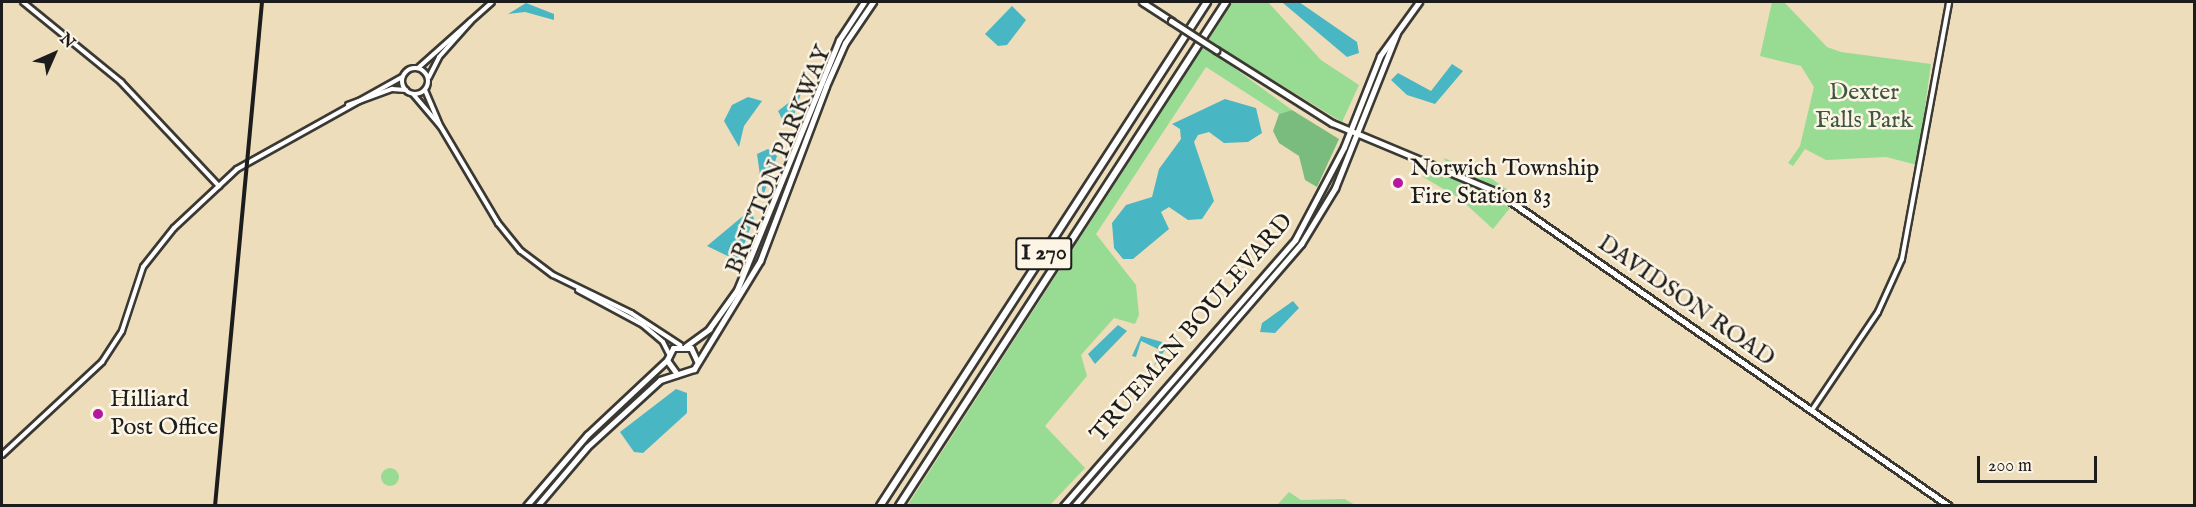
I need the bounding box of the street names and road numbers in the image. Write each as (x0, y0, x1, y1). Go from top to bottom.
street label: BRITTON PARKWAY (720, 42, 838, 278)
street label: TRUEMAN BOULEVARD (1085, 208, 1299, 448)
street label: DAVIDSON ROAD (1592, 229, 1780, 373)
road number: I 270 (1014, 235, 1074, 273)

